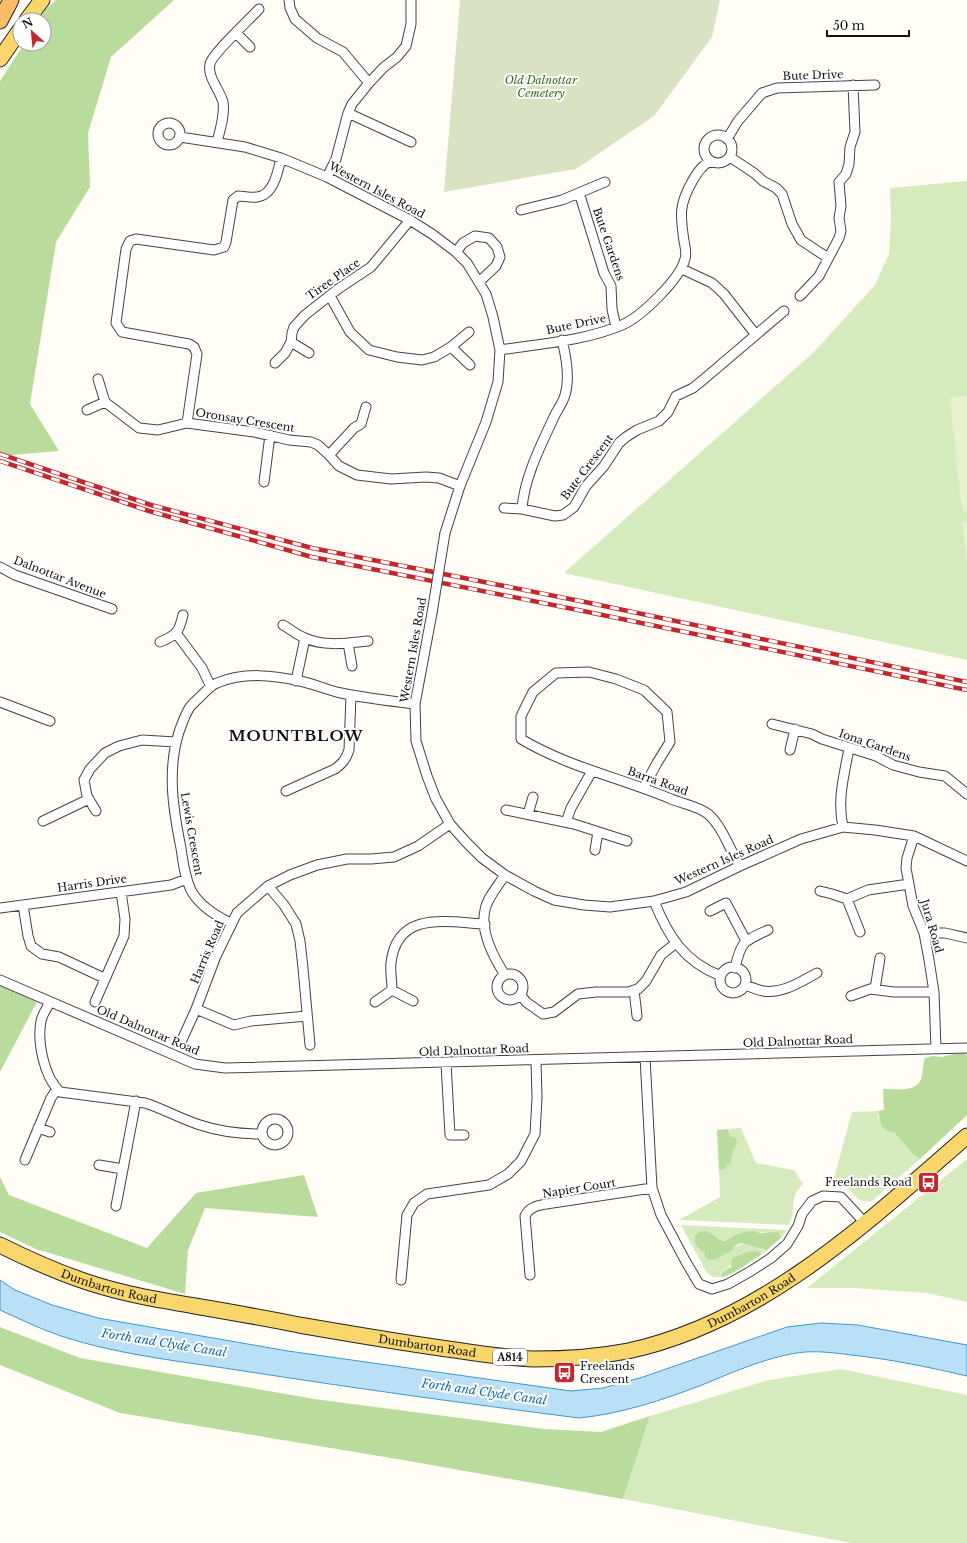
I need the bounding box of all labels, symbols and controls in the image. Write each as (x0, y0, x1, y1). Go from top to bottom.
north arrow (12, 12, 52, 52)
scale bar (827, 12, 909, 38)
text: N (20, 14, 36, 32)
text: 50 m (833, 18, 865, 33)
street label: Bute Drive (782, 67, 844, 83)
park label: Old Dalnottar Cemetery (505, 73, 578, 100)
street label: Western Isles Road (326, 158, 428, 221)
street label: Bute Gardens (590, 206, 628, 282)
street label: Tiree Place (303, 255, 363, 303)
street label: Bute Drive (545, 311, 607, 337)
street label: Oronsay Crescent (194, 405, 296, 435)
street label: Bute Crescent (558, 431, 617, 503)
street label: Dalnottar Avenue (12, 553, 108, 601)
street label: Western Isles Road (397, 596, 429, 705)
district label: MOUNTBLOW (228, 726, 364, 745)
street label: Iona Gardens (837, 726, 913, 764)
street label: Barra Road (626, 764, 691, 799)
street label: Lewis Crescent (178, 791, 206, 878)
street label: Western Isles Road (672, 832, 776, 888)
street label: Harris Drive (56, 871, 128, 895)
street label: Jura Road (917, 896, 946, 955)
street label: Harris Road (187, 917, 227, 986)
street label: Old Dalnottar Road (94, 1002, 202, 1058)
street label: Old Dalnottar Road (743, 1032, 854, 1050)
street label: Old Dalnottar Road (419, 1041, 530, 1059)
bus stop icon: Freelands Road (915, 1169, 941, 1195)
street label: Napier Court (541, 1175, 617, 1201)
place label: Freelands Road (825, 1175, 913, 1189)
street label: Dumbarton Road (59, 1266, 159, 1306)
street label: Dumbarton Road (705, 1270, 799, 1331)
water label: Forth and Clyde Canal (100, 1325, 228, 1360)
street label: Dumbarton Road (377, 1332, 478, 1360)
road number: A814 (493, 1349, 527, 1365)
bus stop icon: Freelands Crescent (552, 1359, 578, 1385)
place label: Freelands Crescent (580, 1359, 635, 1386)
water label: Forth and Clyde Canal (420, 1375, 548, 1408)

